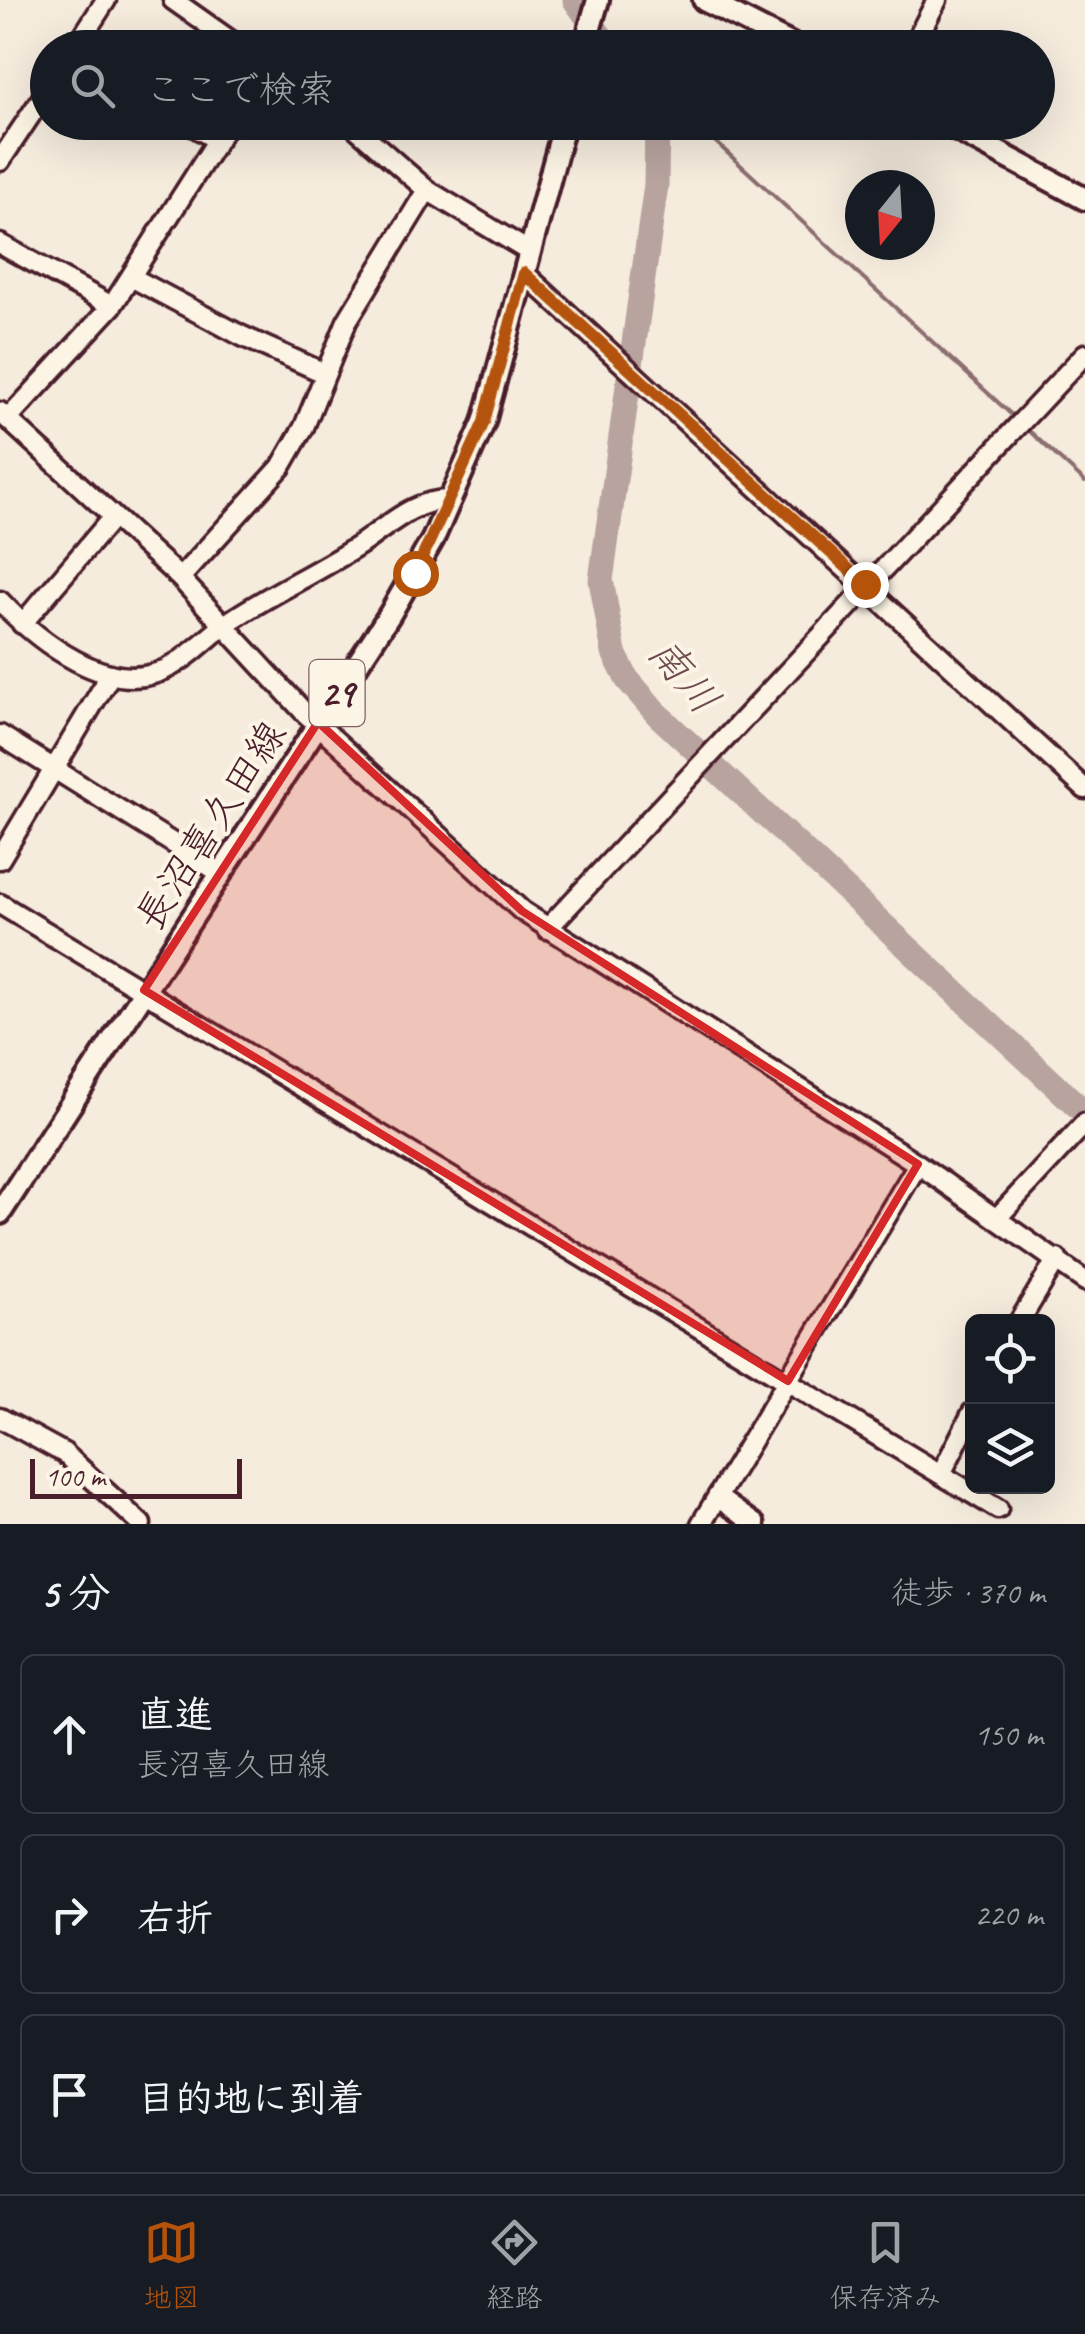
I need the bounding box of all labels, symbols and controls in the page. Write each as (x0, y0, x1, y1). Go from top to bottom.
search box (30, 30, 1055, 140)
icon: search (65, 58, 120, 113)
text: ここで検索 (145, 66, 335, 113)
north arrow (845, 170, 935, 260)
route start (393, 551, 439, 597)
route end (843, 562, 889, 608)
water label: 南川 (637, 627, 731, 725)
road number: 29 (310, 660, 364, 726)
street label: 長沼喜久田線 (125, 711, 297, 940)
map controls (965, 1314, 1055, 1494)
button: locate (965, 1314, 1055, 1404)
button: layers (965, 1404, 1055, 1494)
scale bar (30, 1454, 242, 1498)
text: 100 m (45, 1459, 105, 1494)
text: 5 分 (40, 1567, 110, 1620)
text: 徒歩 · 370 m (891, 1572, 1045, 1613)
text: 直進 (137, 1691, 213, 1738)
icon: ahead (42, 1707, 97, 1762)
text: 150 m (974, 1714, 1043, 1755)
text: 長沼喜久田線 (137, 1744, 329, 1785)
icon: right (42, 1887, 97, 1942)
text: 220 m (974, 1894, 1043, 1935)
text: 右折 (137, 1895, 213, 1942)
icon: arrive (42, 2067, 97, 2122)
text: 目的地に到着 (137, 2075, 365, 2122)
tab: 地図 (143, 2215, 200, 2315)
tab: 経路 (486, 2215, 543, 2315)
tab: 保存済み (829, 2215, 942, 2315)

